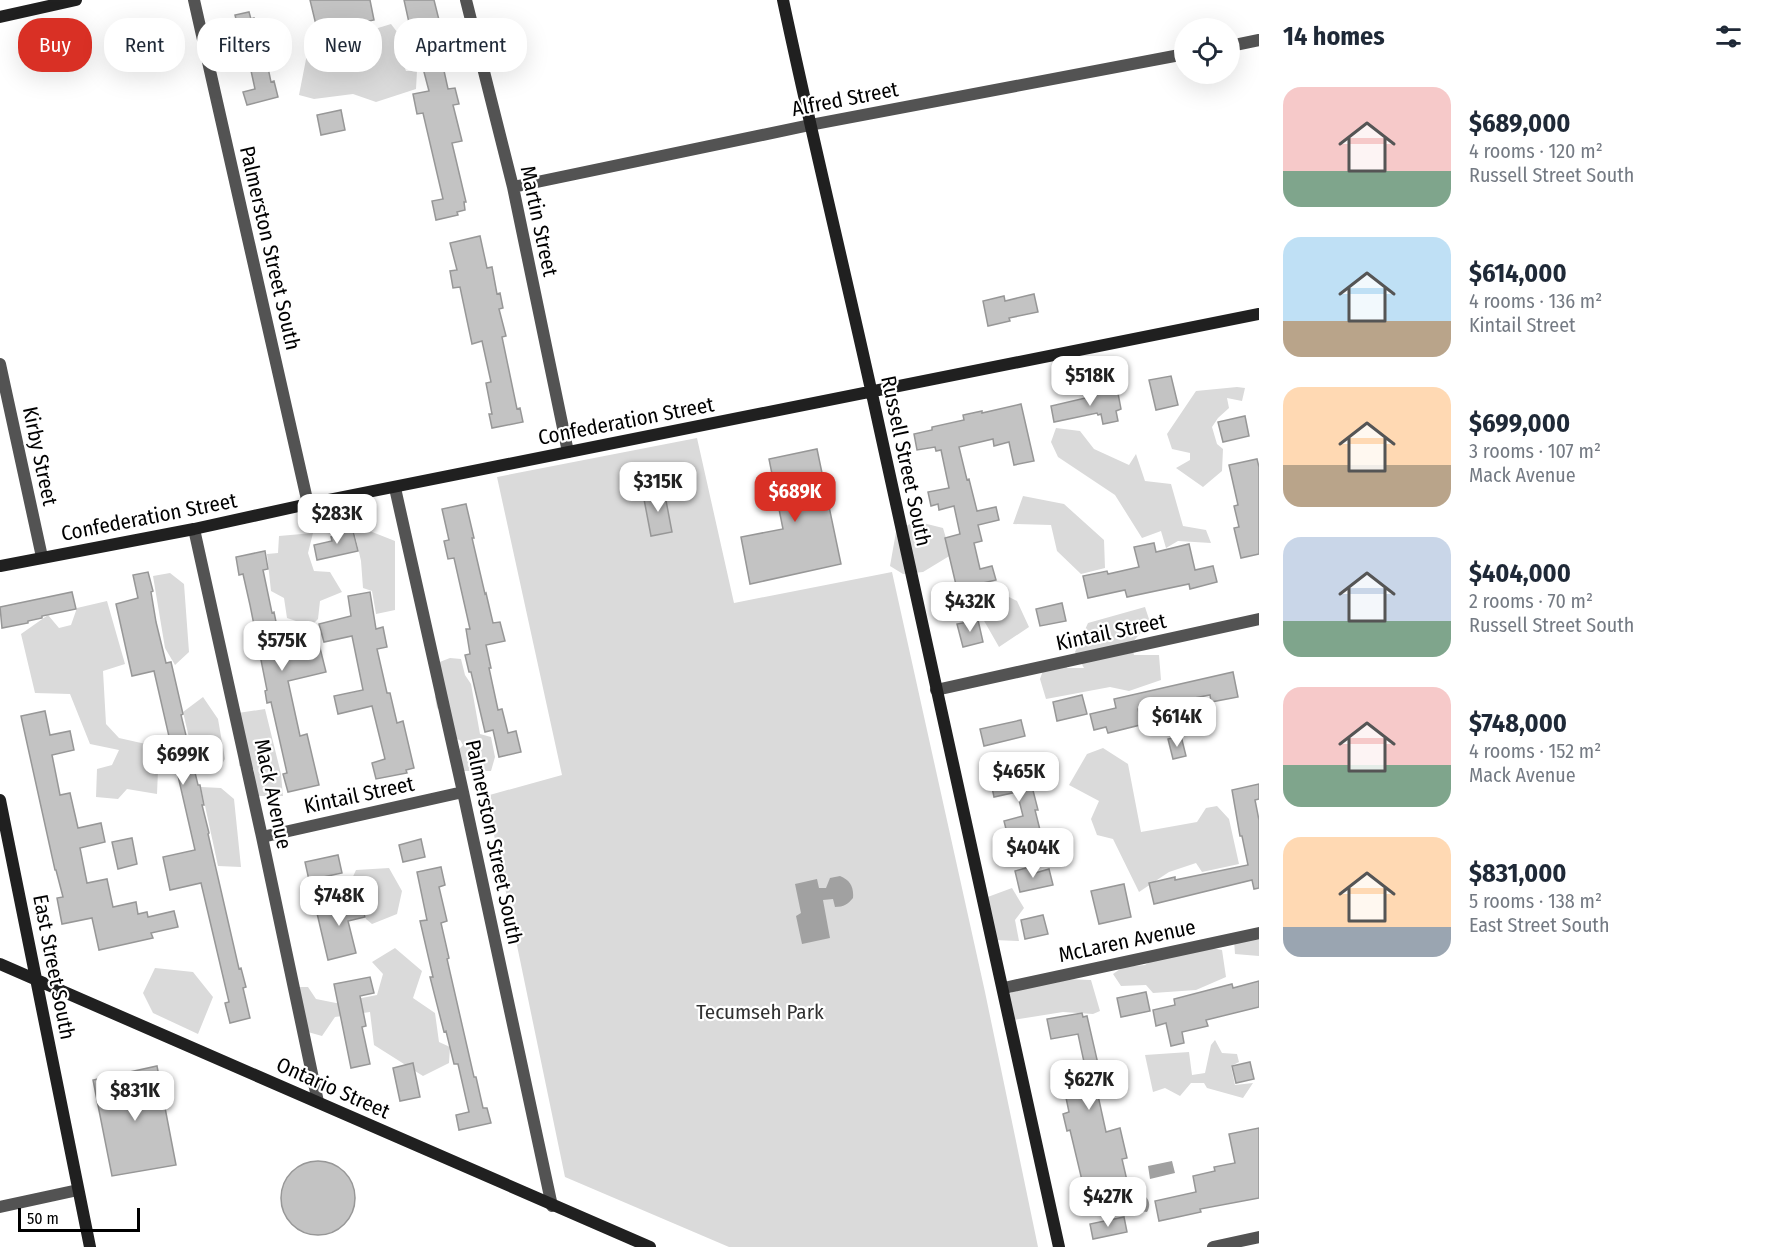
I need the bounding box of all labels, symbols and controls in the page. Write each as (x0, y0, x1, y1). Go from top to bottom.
chip: Buy (18, 18, 92, 72)
chip: Rent (104, 18, 185, 72)
chip: Filters (197, 18, 292, 72)
chip: New (304, 18, 382, 72)
chip: Apartment (394, 18, 527, 72)
map controls (1174, 18, 1240, 84)
button: locate (1174, 18, 1240, 84)
icon: filters (1712, 20, 1745, 53)
text: 14 homes (1283, 21, 1385, 52)
street label: Alfred Street (790, 76, 901, 122)
text: $689,000 (1469, 108, 1571, 139)
icon: home (1331, 111, 1403, 183)
text: 4 rooms · 120 m² (1469, 139, 1603, 163)
street label: Palmerston Street South (234, 143, 306, 353)
street label: Martin Street (515, 163, 563, 279)
text: Russell Street South (1469, 163, 1634, 187)
text: $614,000 (1469, 258, 1567, 289)
icon: home (1331, 261, 1403, 333)
text: 4 rooms · 136 m² (1469, 289, 1602, 313)
text: Kintail Street (1469, 313, 1576, 337)
pin: $518K (1048, 356, 1132, 407)
text: $518K (1065, 363, 1115, 387)
street label: Russell Street South (875, 373, 937, 549)
street label: Confederation Street (536, 391, 716, 451)
street label: Kirby Street (17, 404, 63, 508)
text: $699,000 (1469, 408, 1570, 439)
icon: home (1331, 411, 1403, 483)
text: 3 rooms · 107 m² (1469, 439, 1601, 463)
pin: $315K (616, 462, 700, 513)
text: Mack Avenue (1469, 463, 1576, 487)
text: $315K (634, 469, 682, 493)
pin: $689K (753, 472, 837, 523)
text: $689K (769, 479, 821, 503)
street label: Confederation Street (59, 487, 239, 547)
pin: $283K (295, 494, 379, 545)
text: $283K (312, 501, 362, 525)
text: $404,000 (1469, 558, 1571, 589)
icon: home (1331, 561, 1403, 633)
pin: $432K (928, 582, 1012, 633)
text: $432K (945, 589, 995, 613)
text: 2 rooms · 70 m² (1469, 589, 1593, 613)
street label: Kintail Street (1054, 608, 1169, 656)
text: Russell Street South (1469, 613, 1634, 637)
pin: $575K (240, 621, 324, 672)
text: $575K (257, 628, 307, 652)
pin: $614K (1135, 697, 1219, 748)
text: $614K (1152, 704, 1202, 728)
text: $748,000 (1469, 708, 1567, 739)
icon: home (1331, 711, 1403, 783)
pin: $699K (141, 735, 225, 786)
street label: Mack Avenue (249, 736, 297, 852)
street label: Palmerston Street South (460, 737, 528, 947)
text: 4 rooms · 152 m² (1469, 739, 1601, 763)
text: $699K (157, 742, 209, 766)
pin: $465K (977, 752, 1061, 803)
text: $465K (993, 759, 1045, 783)
text: Mack Avenue (1469, 763, 1576, 787)
street label: Kintail Street (302, 771, 417, 819)
pin: $404K (991, 828, 1075, 879)
text: $404K (1006, 835, 1060, 859)
text: $831,000 (1469, 858, 1567, 889)
icon: home (1331, 861, 1403, 933)
pin: $748K (297, 876, 381, 927)
text: $748K (314, 883, 364, 907)
text: 5 rooms · 138 m² (1469, 889, 1602, 913)
street label: East Street South (27, 892, 81, 1042)
text: East Street South (1469, 913, 1609, 937)
street label: McLaren Avenue (1056, 914, 1198, 968)
park label: Tecumseh Park (696, 999, 824, 1025)
street label: Ontario Street (272, 1051, 394, 1125)
pin: $627K (1047, 1060, 1131, 1111)
text: $627K (1064, 1067, 1114, 1091)
pin: $831K (93, 1071, 177, 1122)
text: $831K (110, 1078, 160, 1102)
pin: $427K (1066, 1177, 1150, 1228)
text: $427K (1083, 1184, 1133, 1208)
scale bar (18, 1205, 140, 1232)
text: 50 m (27, 1209, 59, 1228)

